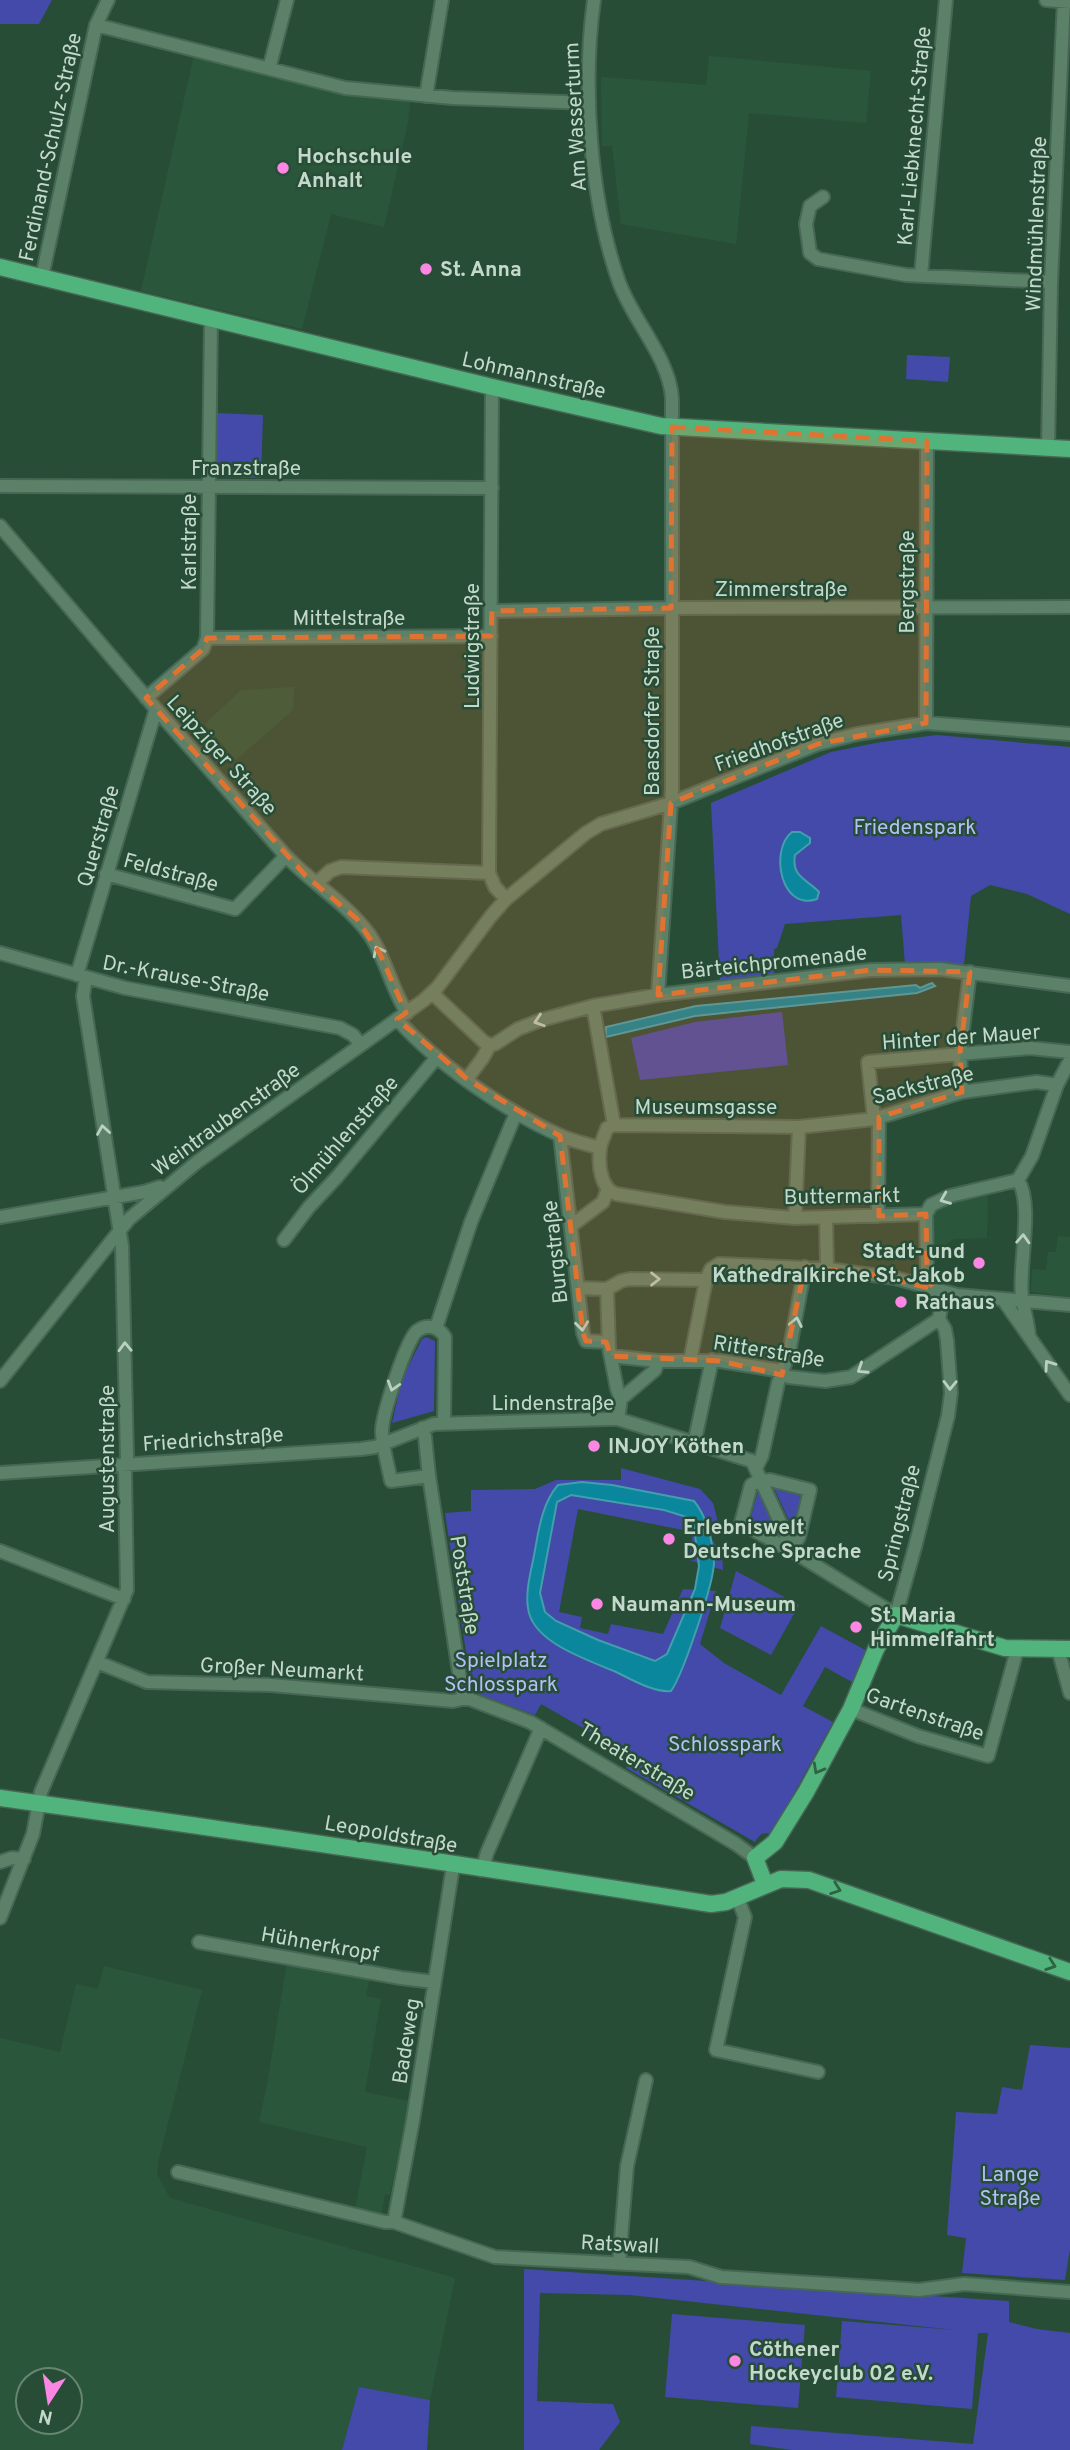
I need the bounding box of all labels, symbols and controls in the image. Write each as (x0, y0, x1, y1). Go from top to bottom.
street label: Karl-Liebknecht-Straße (892, 25, 939, 247)
street label: Ferdinand-Schulz-Straße (14, 30, 89, 264)
street label: Am Wasserturm (559, 42, 594, 192)
street label: Windmühlenstraße (1021, 136, 1054, 312)
place label: Hochschule Anhalt (297, 144, 412, 195)
marker: Hochschule Anhalt (275, 160, 291, 176)
place label: St. Anna (440, 257, 522, 284)
marker: St. Anna (418, 261, 434, 277)
street label: Lohmannstraße (459, 347, 608, 406)
street label: Franzstraße (191, 456, 301, 483)
street label: Karlstraße (177, 494, 204, 590)
street label: Bergstraße (895, 530, 922, 634)
street label: Zimmerstraße (714, 577, 848, 604)
street label: Ludwigstraße (460, 583, 487, 709)
street label: Mittelstraße (293, 606, 405, 633)
street label: Baasdorfer Straße (640, 626, 667, 796)
street label: Leipziger Straße (160, 690, 282, 822)
street label: Friedhofstraße (711, 708, 848, 779)
street label: Querstraße (72, 782, 127, 891)
park label: Friedenspark (854, 815, 976, 842)
street label: Feldstraße (120, 848, 221, 899)
street label: Bärteichpromenade (680, 940, 869, 987)
one-way arrow (372, 946, 386, 958)
street label: Dr.-Krause-Straße (100, 950, 272, 1009)
one-way arrow (534, 1013, 546, 1027)
street label: Hinter der Mauer (881, 1019, 1041, 1058)
street label: Weintraubenstraße (147, 1057, 306, 1183)
street label: Sackstraße (870, 1061, 977, 1112)
street label: Ölmühlenstraße (287, 1071, 405, 1201)
street label: Museumsgasse (635, 1095, 777, 1122)
one-way arrow (96, 1124, 111, 1136)
street label: Buttermarkt (783, 1183, 901, 1212)
one-way arrow (940, 1190, 952, 1204)
street label: Burgstraße (538, 1199, 575, 1305)
one-way arrow (1015, 1233, 1030, 1244)
place label: Stadt- und Kathedralkirche St. Jakob (712, 1239, 965, 1290)
marker: Stadt- und Kathedralkirche St. Jakob (971, 1255, 987, 1271)
one-way arrow (650, 1271, 661, 1286)
place label: Rathaus (915, 1290, 995, 1317)
marker: Rathaus (893, 1294, 909, 1310)
one-way arrow (787, 1316, 802, 1328)
one-way arrow (575, 1320, 590, 1331)
street label: Ritterstraße (711, 1330, 826, 1375)
one-way arrow (118, 1341, 133, 1352)
one-way arrow (1045, 1360, 1057, 1373)
one-way arrow (857, 1361, 870, 1374)
one-way arrow (386, 1380, 401, 1392)
one-way arrow (942, 1381, 958, 1391)
street label: Augustenstraße (95, 1385, 122, 1533)
street label: Lindenstraße (492, 1391, 614, 1418)
street label: Friedrichstraße (142, 1422, 284, 1459)
place label: INJOY Köthen (608, 1434, 744, 1461)
marker: INJOY Köthen (586, 1438, 602, 1454)
street label: Springstraße (873, 1462, 928, 1585)
place label: Erlebniswelt Deutsche Sprache (683, 1515, 862, 1566)
marker: Erlebniswelt Deutsche Sprache (661, 1531, 677, 1547)
street label: Poststraße (442, 1533, 485, 1637)
place label: Naumann-Museum (611, 1592, 796, 1619)
marker: Naumann-Museum (589, 1596, 605, 1612)
place label: St. Maria Himmelfahrt (870, 1603, 995, 1654)
marker: St. Maria Himmelfahrt (848, 1619, 864, 1635)
park label: Spielplatz Schlosspark (444, 1648, 558, 1699)
street label: Großer Neumarkt (199, 1653, 365, 1688)
street label: Gartenstraße (862, 1683, 987, 1748)
street label: Theaterstraße (573, 1717, 700, 1808)
park label: Schlosspark (668, 1732, 782, 1759)
one-way arrow (813, 1762, 826, 1775)
street label: Leopoldstraße (322, 1810, 459, 1860)
one-way arrow (830, 1881, 842, 1895)
street label: Hühnerkropf (259, 1922, 381, 1969)
one-way arrow (1044, 1957, 1056, 1971)
street label: Badeweg (387, 1996, 428, 2086)
park label: Lange Straße (979, 2162, 1041, 2213)
street label: Ratswall (580, 2230, 660, 2261)
place label: Cöthener Hockeyclub 02 e.V. (749, 2337, 933, 2388)
marker: Cöthener Hockeyclub 02 e.V. (727, 2353, 743, 2369)
north arrow (14, 2366, 84, 2436)
text: N (37, 2403, 55, 2429)

